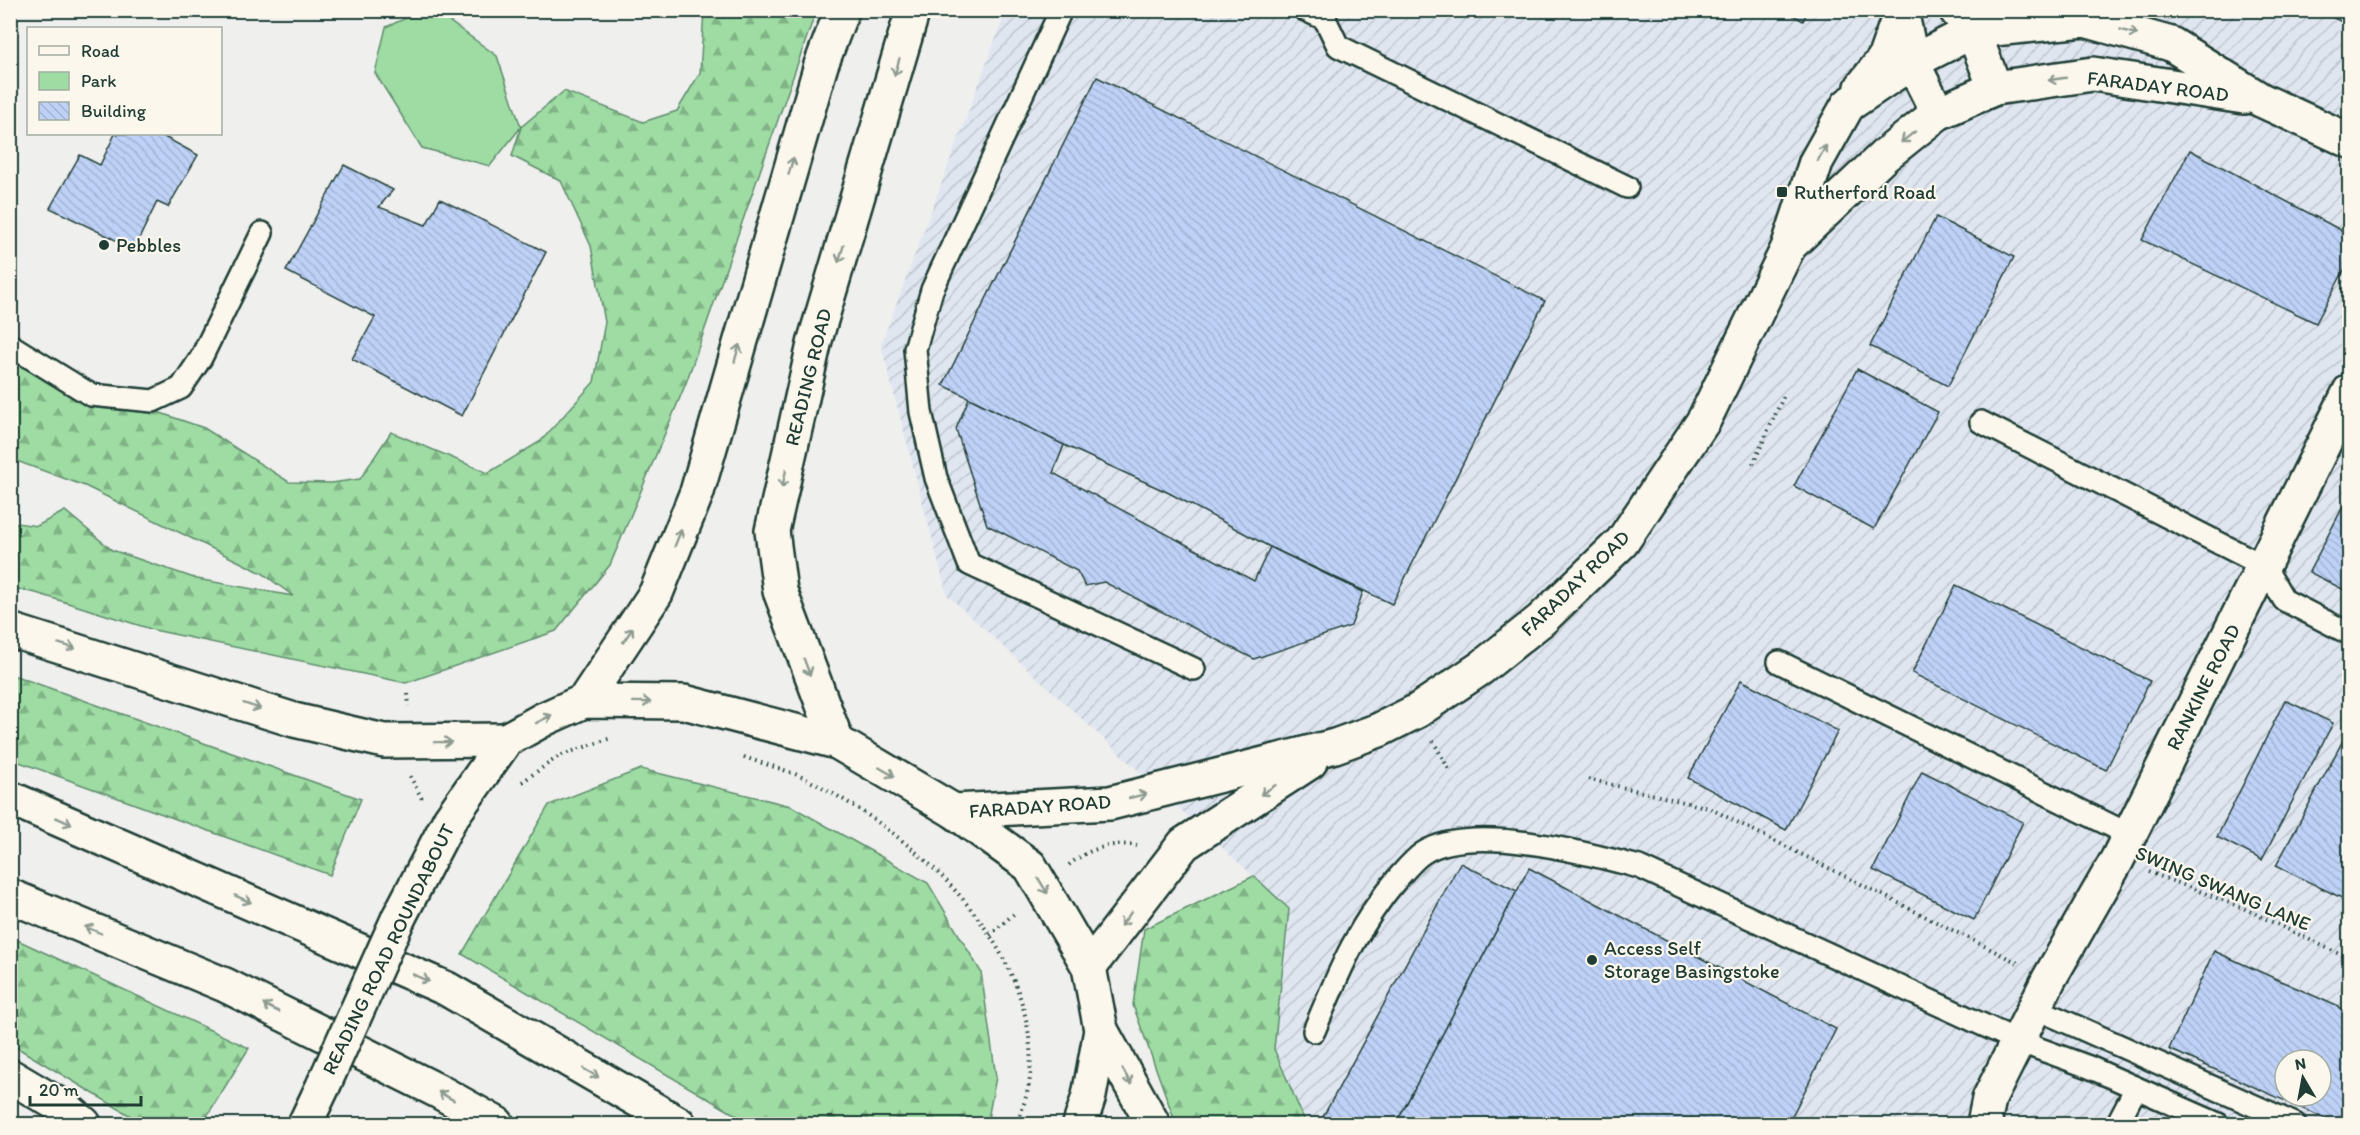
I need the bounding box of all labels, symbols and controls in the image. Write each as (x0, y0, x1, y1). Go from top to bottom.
legend (27, 27, 222, 135)
one-way arrow (2119, 27, 2138, 38)
text: Road (81, 40, 120, 62)
one-way arrow (891, 57, 902, 76)
street label: FARADAY ROAD (2086, 65, 2230, 107)
text: Park (81, 70, 116, 92)
one-way arrow (2048, 74, 2068, 85)
text: Building (81, 100, 147, 122)
one-way arrow (1900, 131, 1916, 144)
one-way arrow (1816, 145, 1828, 162)
one-way arrow (786, 157, 798, 176)
place label: Rutherford Road (1794, 180, 1936, 204)
marker: Rutherford Road (1775, 185, 1789, 199)
place label: Pebbles (116, 233, 181, 257)
marker: Pebbles (97, 238, 111, 252)
one-way arrow (835, 244, 846, 263)
street label: READING ROAD (779, 306, 837, 448)
one-way arrow (732, 344, 743, 363)
one-way arrow (777, 469, 789, 488)
street label: FARADAY ROAD (1515, 525, 1635, 641)
one-way arrow (673, 530, 684, 548)
street label: RANKINE ROAD (2161, 620, 2245, 754)
one-way arrow (622, 627, 634, 644)
one-way arrow (57, 641, 76, 652)
one-way arrow (803, 657, 814, 676)
one-way arrow (632, 696, 652, 708)
one-way arrow (242, 701, 261, 712)
one-way arrow (535, 713, 552, 725)
one-way arrow (432, 736, 452, 748)
one-way arrow (878, 766, 895, 778)
one-way arrow (1260, 784, 1277, 796)
street label: FARADAY ROAD (968, 789, 1112, 823)
one-way arrow (1128, 789, 1147, 801)
one-way arrow (54, 816, 73, 827)
street label: READING ROAD ROUNDABOUT (317, 820, 459, 1078)
street label: SWING SWANG LANE (2132, 840, 2314, 936)
one-way arrow (1037, 877, 1049, 894)
one-way arrow (233, 894, 251, 905)
one-way arrow (1120, 911, 1133, 927)
one-way arrow (84, 924, 103, 935)
place label: Access Self Storage Basingstoke (1604, 936, 1779, 983)
marker: Access Self Storage Basingstoke (1585, 953, 1599, 967)
one-way arrow (412, 973, 430, 984)
one-way arrow (263, 1002, 281, 1014)
north arrow (2273, 1048, 2333, 1108)
text: N (2294, 1053, 2307, 1074)
one-way arrow (582, 1067, 599, 1079)
one-way arrow (1121, 1068, 1133, 1085)
scale bar (30, 1069, 141, 1107)
text: 20 m (39, 1079, 79, 1101)
one-way arrow (438, 1089, 455, 1101)

